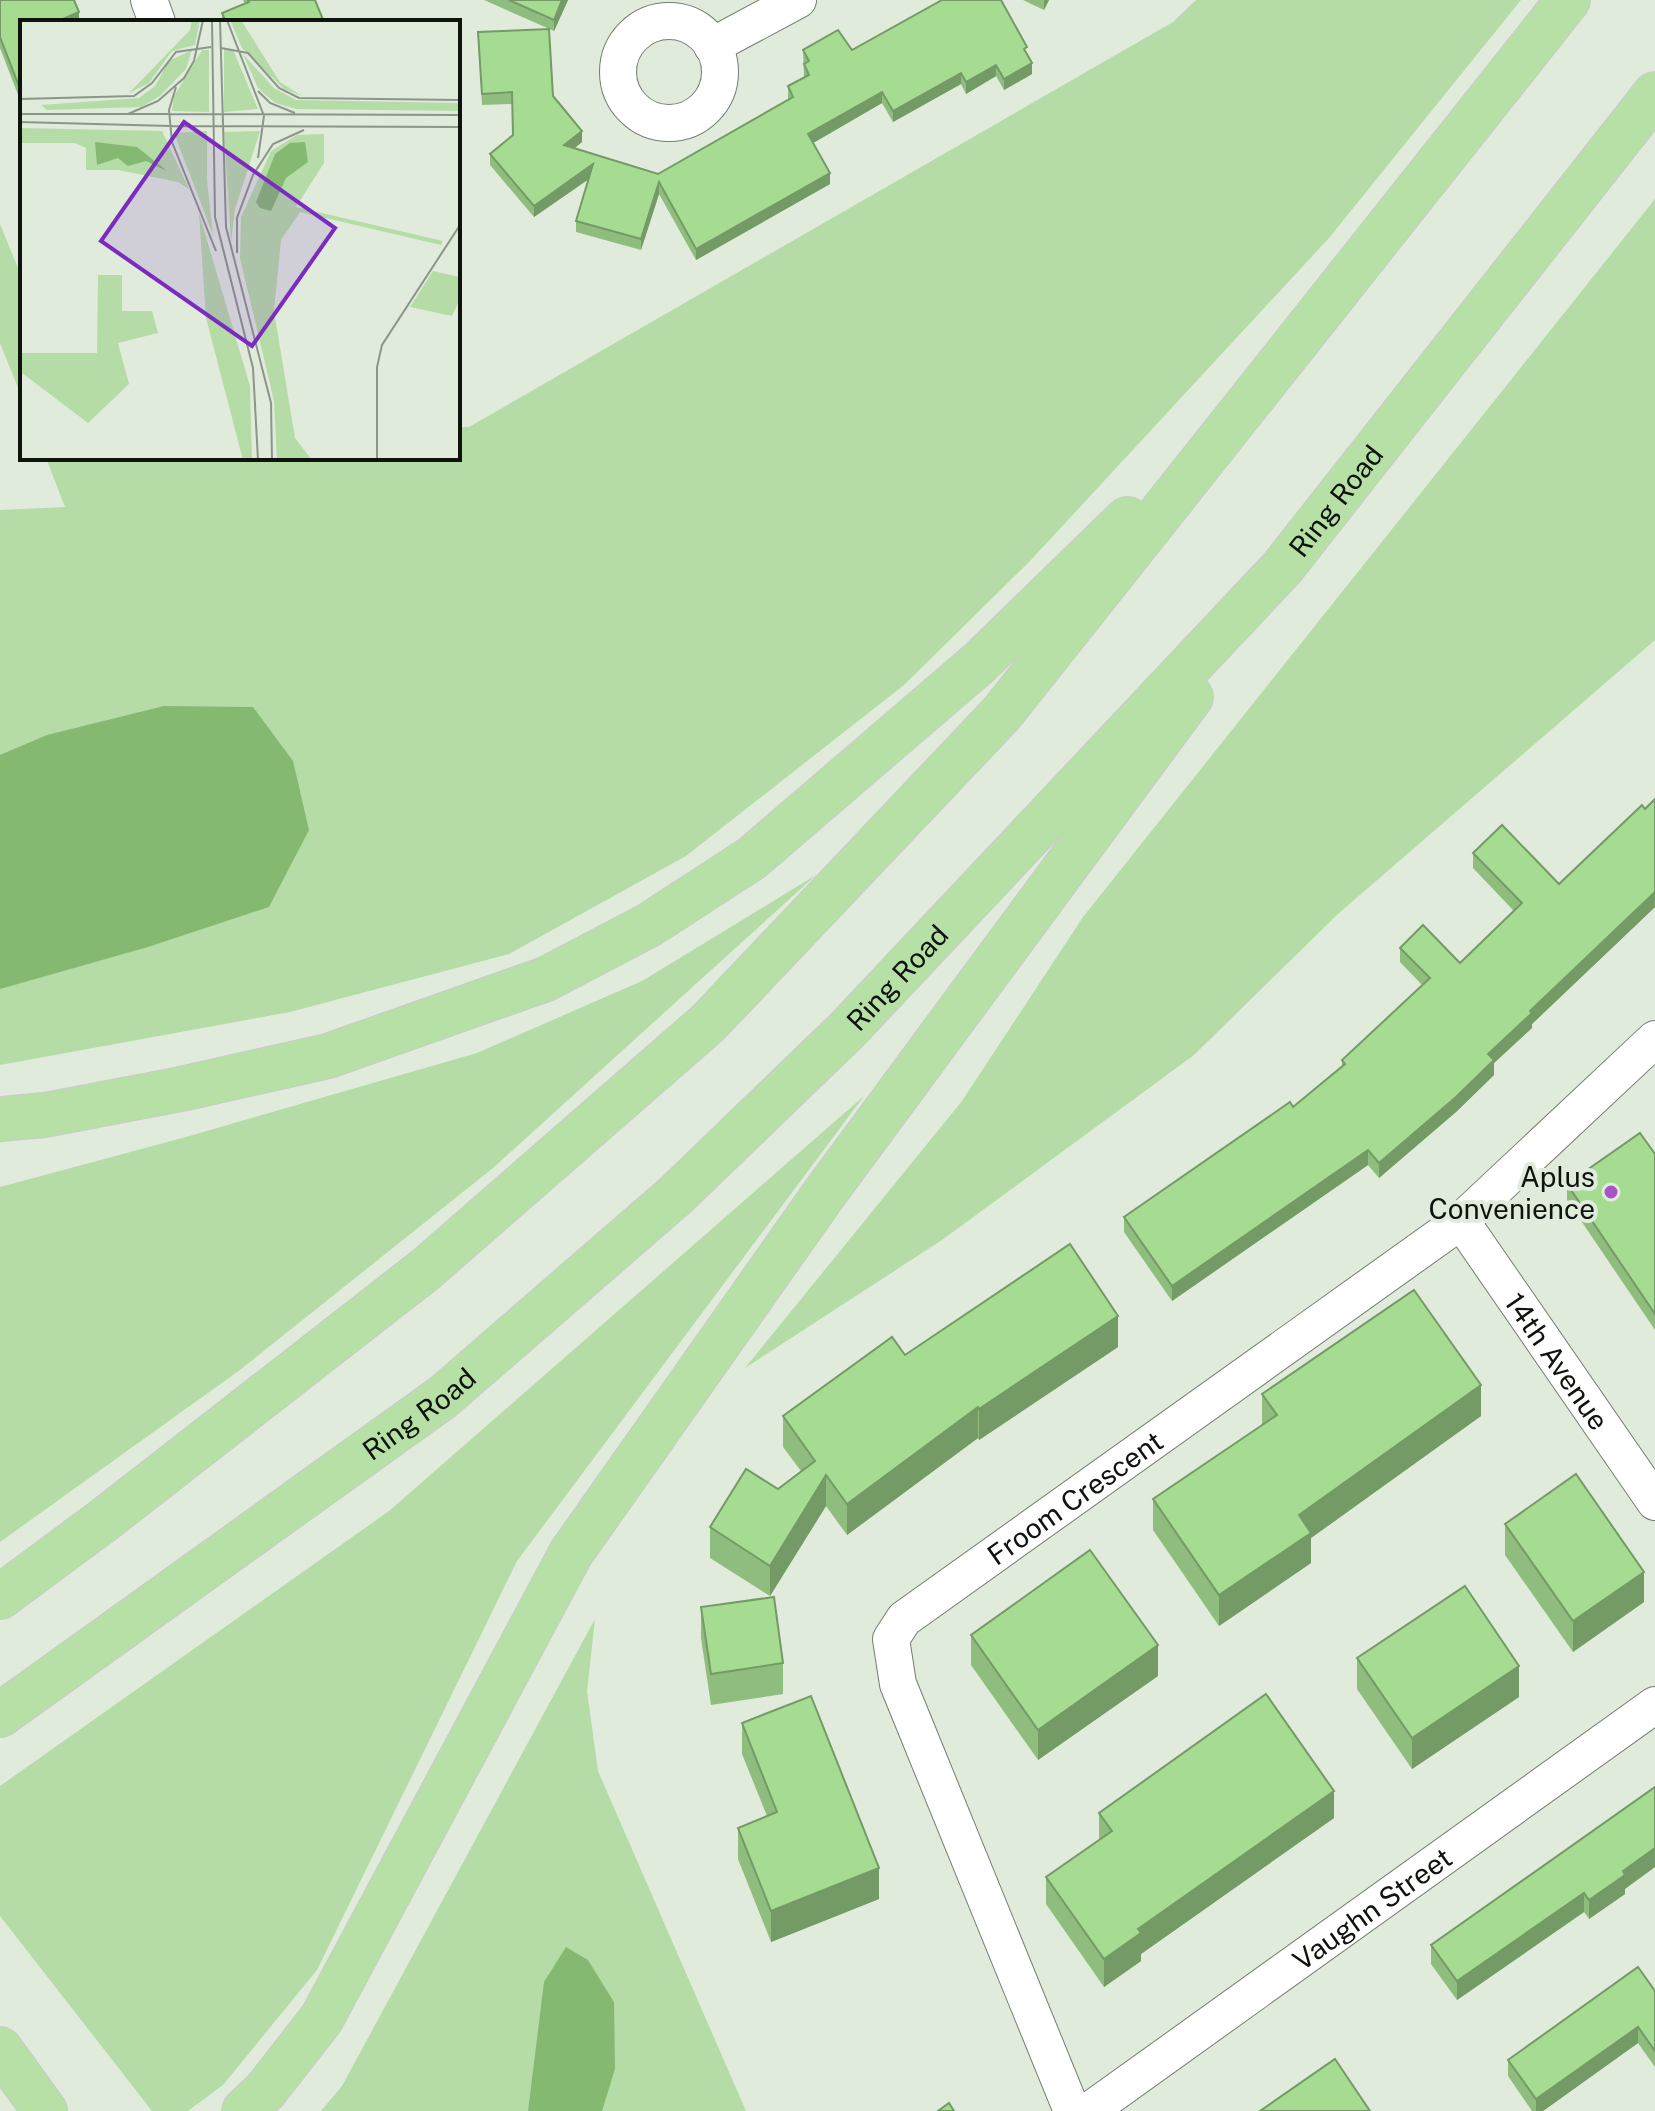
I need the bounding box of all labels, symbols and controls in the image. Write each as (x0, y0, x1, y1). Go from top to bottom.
inset map (20, 20, 460, 460)
street label: Ring Road (1281, 438, 1389, 563)
street label: Ring Road (839, 917, 954, 1037)
place label: Aplus Convenience (1428, 1160, 1595, 1225)
marker: Aplus Convenience (1602, 1183, 1620, 1201)
street label: 14th Avenue (1499, 1286, 1616, 1436)
street label: Ring Road (356, 1360, 482, 1466)
street label: Froom Crescent (980, 1423, 1169, 1571)
street label: Vaughn Street (1286, 1840, 1458, 1976)

